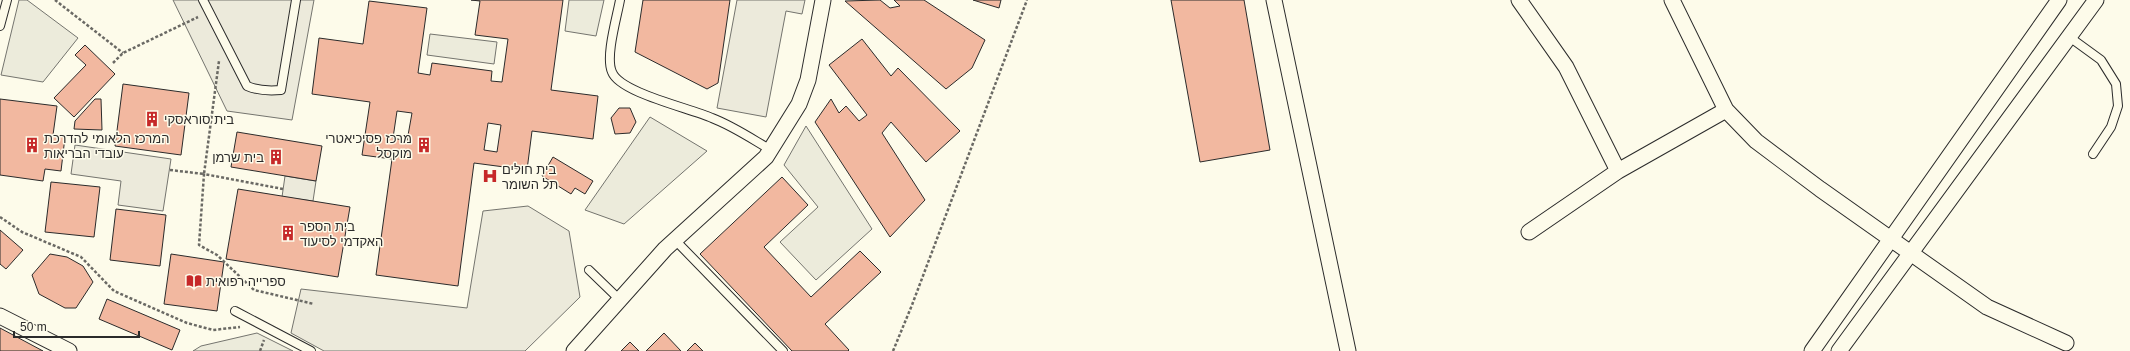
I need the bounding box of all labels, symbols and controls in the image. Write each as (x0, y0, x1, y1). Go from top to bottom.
building icon: בית סוראסקי (143, 110, 161, 128)
place label: בית סוראסקי (164, 112, 234, 127)
place label: המרכז הלאומי להדרכת עובדי הבריאות (44, 131, 169, 161)
place label: מרכז פסיכיאטרי מוקסל (325, 131, 412, 161)
building icon: המרכז הלאומי להדרכת עובדי הבריאות (23, 136, 41, 154)
building icon: מרכז פסיכיאטרי מוקסל (415, 136, 433, 154)
building icon: בית שרמן (267, 148, 285, 166)
place label: בית שרמן (212, 150, 264, 165)
place label: בית חולים תל השומר (502, 162, 558, 192)
hospital icon: בית חולים תל השומר (481, 167, 499, 185)
place label: בית הספר האקדמי לסיעוד (300, 219, 383, 249)
building icon: בית הספר האקדמי לסיעוד (279, 224, 297, 242)
library icon: ספרייה רפואית (185, 272, 203, 290)
place label: ספרייה רפואית (206, 274, 286, 289)
scale bar (14, 313, 139, 339)
text: 50 m (20, 320, 47, 334)

